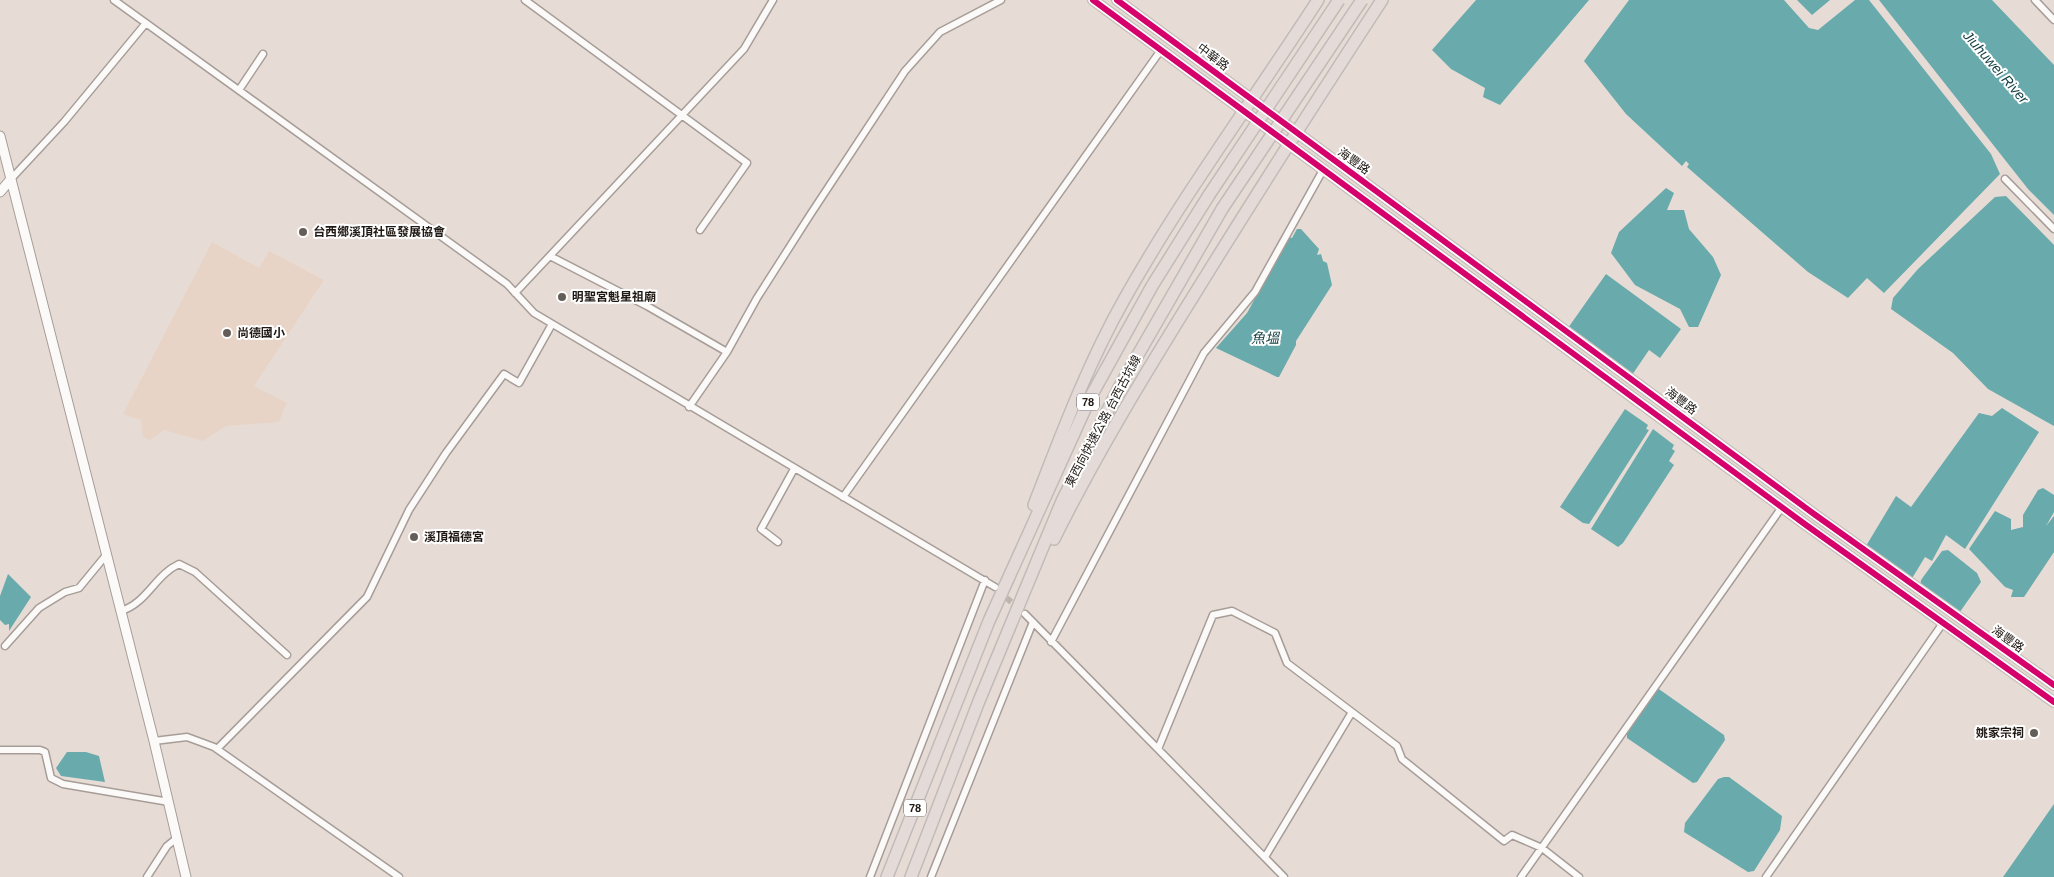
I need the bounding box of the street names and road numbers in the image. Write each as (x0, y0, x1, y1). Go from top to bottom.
street label: 中華路 (1194, 41, 1232, 73)
street label: 海豐路 (1335, 145, 1373, 177)
street label: 東西向快速公路 台西古坑線 (1062, 353, 1144, 489)
street label: 海豐路 (1662, 385, 1700, 417)
road number: 78 (1077, 394, 1099, 411)
street label: 海豐路 (1989, 623, 2027, 655)
road number: 78 (904, 800, 926, 816)

